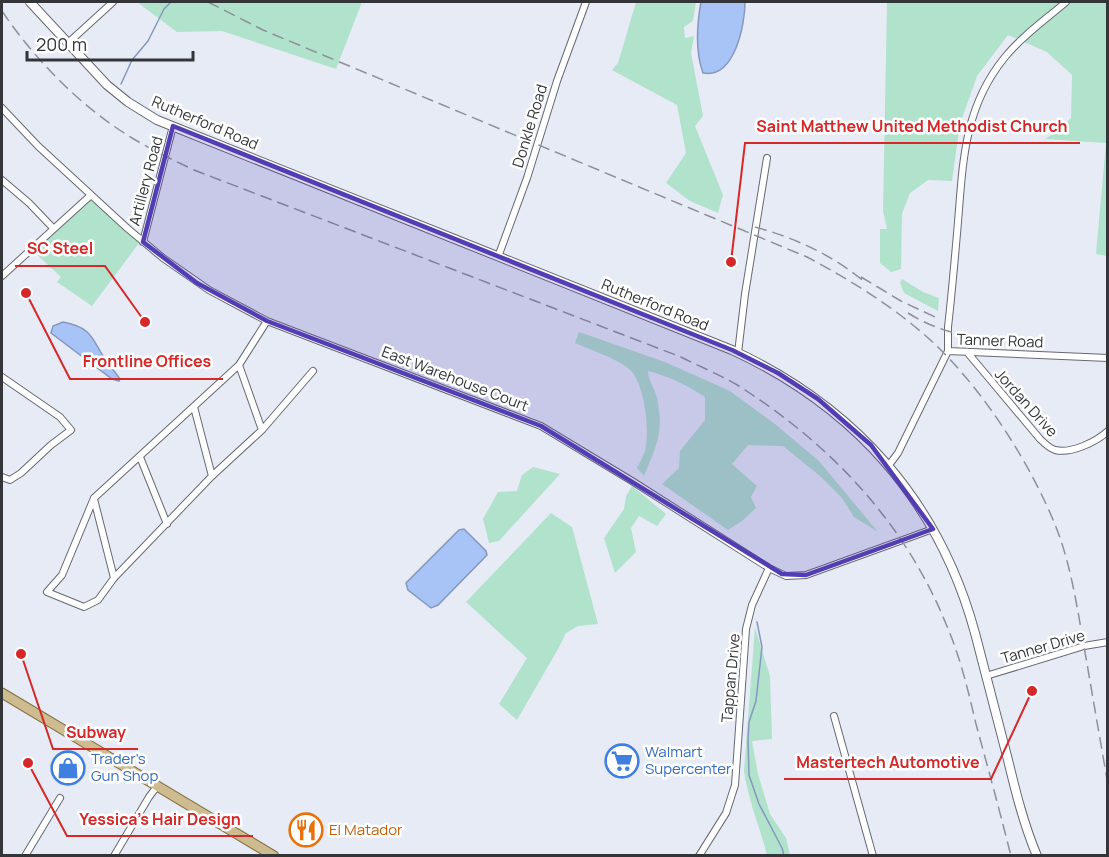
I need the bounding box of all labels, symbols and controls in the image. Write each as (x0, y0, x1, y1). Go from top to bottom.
scale bar (27, 24, 194, 62)
text: 200 m (36, 32, 87, 56)
street label: Donkle Road (507, 82, 552, 170)
street label: Rutherford Road (149, 91, 262, 154)
callout: Saint Matthew United Methodist Church (745, 109, 1080, 143)
text: Saint Matthew United Methodist Church (756, 115, 1068, 137)
street label: Artillery Road (123, 134, 168, 228)
callout: SC Steel (15, 232, 105, 266)
text: SC Steel (27, 237, 93, 259)
street label: Rutherford Road (598, 273, 712, 336)
street label: Tanner Road (956, 328, 1044, 353)
street label: East Warehouse Court (379, 341, 532, 416)
callout: Frontline Offices (70, 345, 223, 379)
text: Frontline Offices (83, 350, 212, 372)
street label: Jordan Drive (990, 364, 1063, 442)
street label: Tanner Drive (999, 624, 1087, 668)
street label: Tappan Drive (716, 632, 745, 723)
callout: Subway (53, 715, 138, 749)
text: Subway (66, 721, 126, 743)
place label: Walmart Supercenter (645, 741, 732, 779)
supermarket icon: Walmart Supercenter (604, 743, 640, 779)
callout: Mastertech Automotive (784, 745, 991, 779)
place label: Trader's Gun Shop (91, 748, 158, 786)
shop icon: Trader's Gun Shop (50, 750, 86, 786)
text: Mastertech Automotive (796, 751, 980, 773)
callout: Yessica's Hair Design (67, 802, 253, 836)
text: Yessica's Hair Design (79, 808, 241, 830)
restaurant icon: El Matador (288, 812, 324, 848)
place label: El Matador (329, 819, 403, 840)

